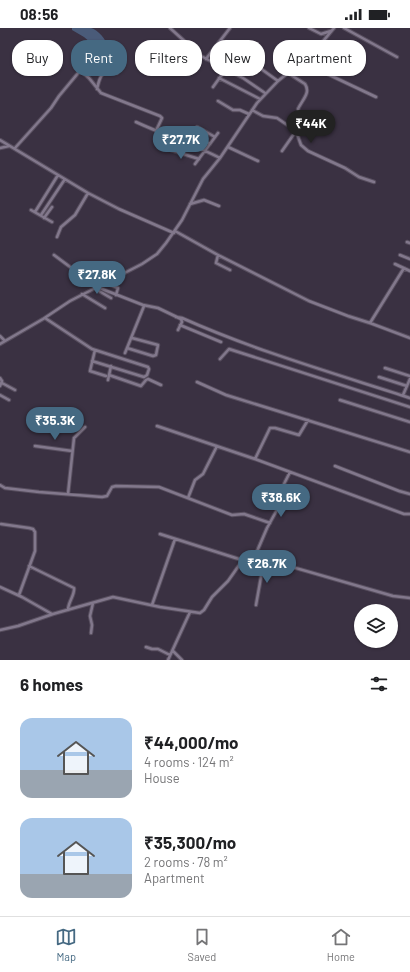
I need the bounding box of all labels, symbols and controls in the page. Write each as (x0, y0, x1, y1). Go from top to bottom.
text: 08:56 (20, 5, 58, 23)
chip: Buy (12, 40, 63, 76)
chip: Rent (71, 40, 127, 76)
chip: Filters (135, 40, 202, 76)
chip: New (210, 40, 265, 76)
chip: Apartment (273, 40, 366, 76)
pin: ₹44K (287, 110, 335, 144)
text: ₹44K (295, 115, 327, 131)
pin: ₹27.7K (148, 126, 214, 160)
text: ₹27.7K (162, 131, 200, 147)
pin: ₹27.8K (64, 261, 130, 295)
text: ₹27.8K (78, 266, 117, 282)
pin: ₹35.3K (22, 407, 88, 441)
text: ₹35.3K (35, 412, 75, 428)
pin: ₹38.6K (248, 484, 314, 518)
text: ₹38.6K (261, 489, 301, 505)
pin: ₹26.7K (234, 550, 300, 584)
text: ₹26.7K (247, 555, 287, 571)
map controls (354, 604, 398, 648)
button: layers (354, 604, 398, 648)
icon: filters (368, 673, 390, 695)
text: 6 homes (20, 674, 83, 694)
text: ₹44,000/mo (144, 732, 239, 752)
icon: home (52, 734, 100, 782)
text: 4 rooms · 124 m² (144, 754, 234, 770)
text: House (144, 770, 180, 786)
text: ₹35,300/mo (144, 832, 236, 852)
icon: home (52, 834, 100, 882)
text: 2 rooms · 78 m² (144, 854, 228, 870)
text: Apartment (144, 870, 205, 886)
tab: Map (55, 926, 77, 963)
tab: Saved (188, 926, 216, 963)
tab: Home (327, 926, 355, 963)

